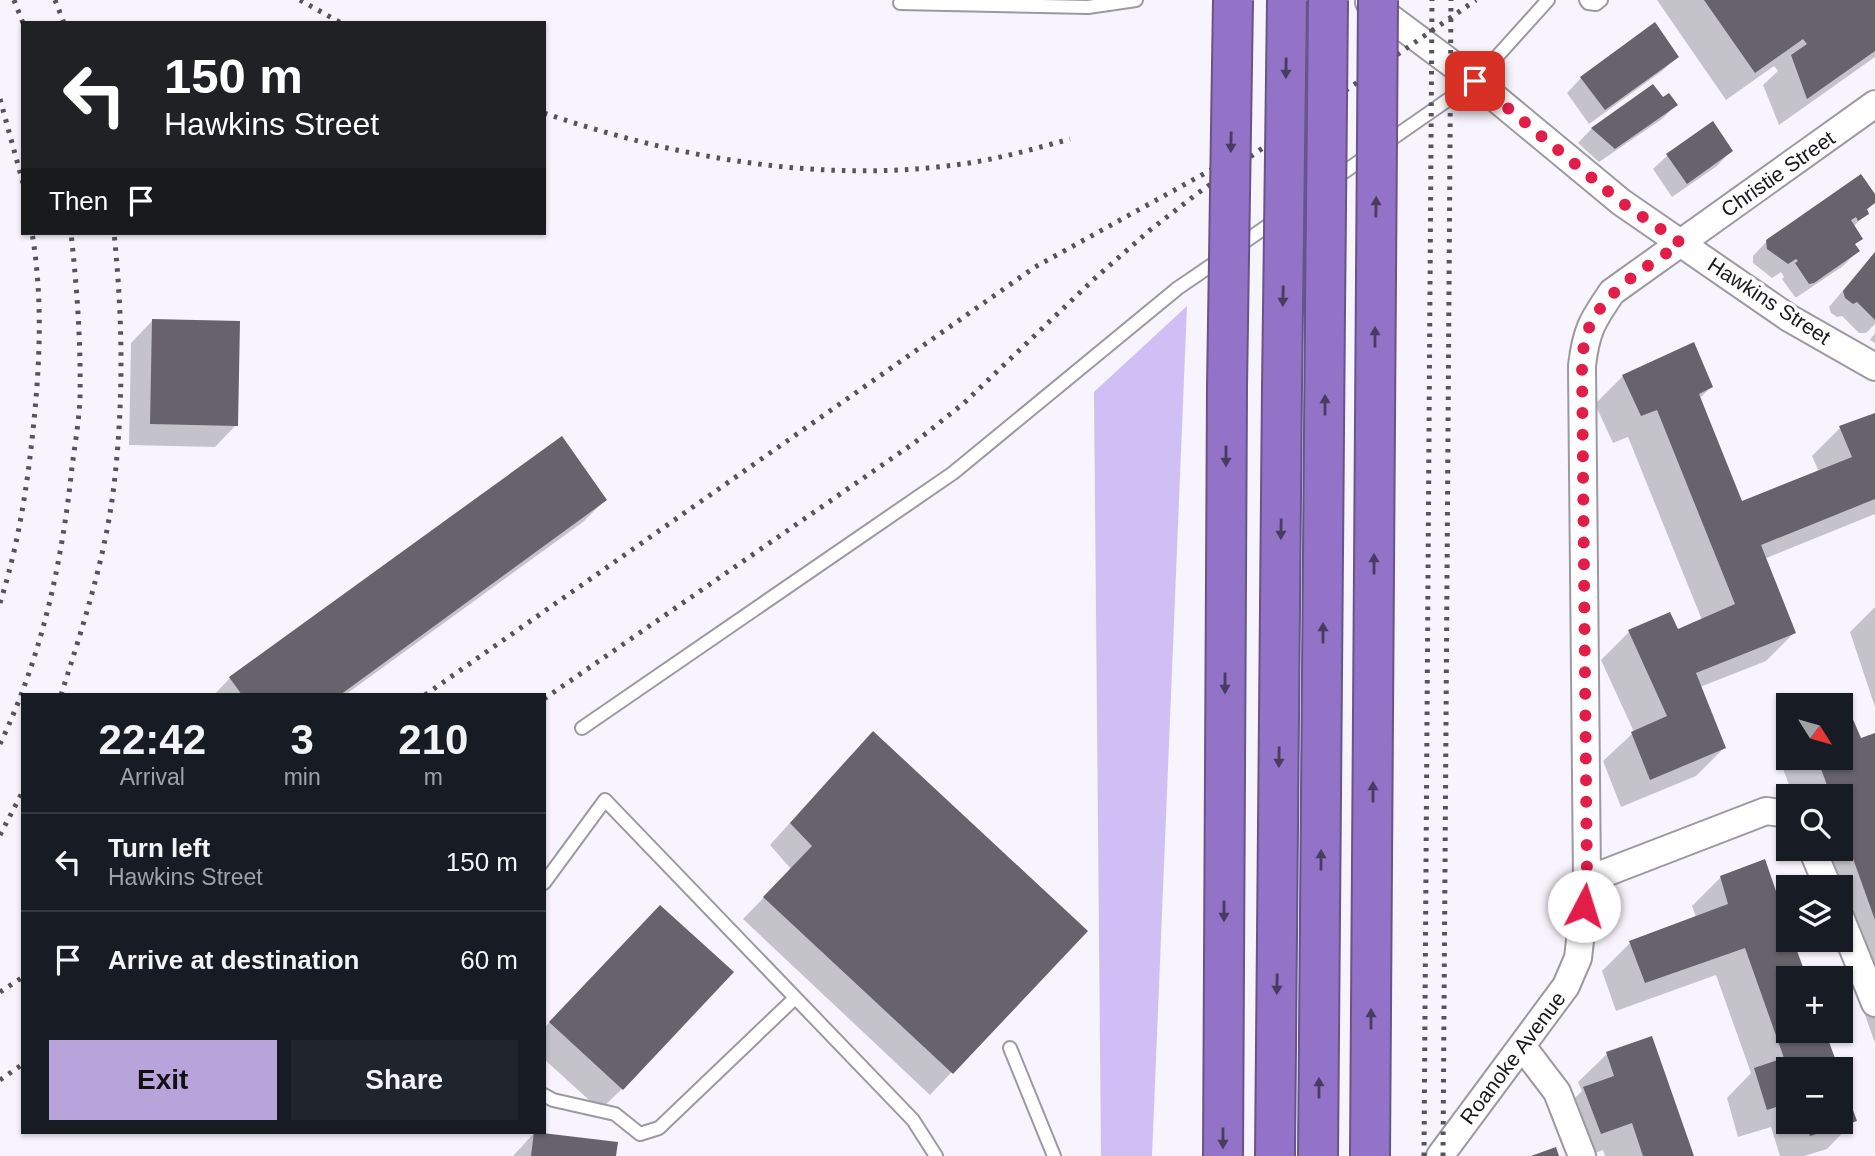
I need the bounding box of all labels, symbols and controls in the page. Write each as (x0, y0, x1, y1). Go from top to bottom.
icon: left (49, 49, 140, 140)
text: 150 m (164, 49, 303, 103)
pin (1445, 51, 1505, 111)
one-way arrow (1280, 57, 1292, 79)
icon: arrive (1456, 62, 1494, 100)
text: Hawkins Street (164, 106, 379, 142)
street label: Christie Street (1717, 126, 1839, 221)
one-way arrow (1225, 131, 1237, 153)
icon: arrive (122, 182, 160, 220)
text: Then (49, 186, 108, 216)
one-way arrow (1370, 196, 1382, 218)
street label: Hawkins Street (1704, 252, 1835, 349)
one-way arrow (1277, 285, 1289, 307)
one-way arrow (1369, 325, 1381, 347)
one-way arrow (1319, 394, 1330, 416)
one-way arrow (1220, 445, 1232, 467)
one-way arrow (1275, 518, 1287, 540)
one-way arrow (1368, 553, 1380, 575)
one-way arrow (1317, 622, 1329, 644)
one-way arrow (1219, 672, 1231, 694)
north arrow (1776, 693, 1853, 770)
map controls (1776, 693, 1853, 1134)
text: 22:42 (99, 716, 206, 763)
text: 3 (290, 716, 314, 763)
text: 210 (398, 716, 468, 763)
one-way arrow (1273, 746, 1285, 768)
text: Arrival (120, 764, 185, 790)
text: min (284, 764, 321, 790)
text: m (424, 764, 443, 790)
one-way arrow (1367, 780, 1379, 802)
button: search (1776, 784, 1853, 861)
text: Turn left (108, 833, 210, 863)
icon: left (49, 843, 87, 881)
text: 150 m (446, 847, 518, 877)
one-way arrow (1315, 849, 1327, 871)
text: Hawkins Street (108, 864, 263, 890)
position arrow (1547, 869, 1621, 943)
button: layers (1776, 875, 1853, 952)
one-way arrow (1218, 900, 1230, 922)
icon: arrive (49, 941, 87, 979)
text: Arrive at destination (108, 945, 359, 975)
text: 60 m (460, 945, 518, 975)
button: + (1776, 966, 1853, 1043)
one-way arrow (1271, 973, 1283, 995)
street label: Roanoke Avenue (1455, 987, 1570, 1128)
one-way arrow (1365, 1008, 1377, 1030)
button: Exit (49, 1040, 277, 1120)
button: Share (291, 1040, 518, 1120)
button: − (1776, 1057, 1853, 1134)
one-way arrow (1313, 1077, 1325, 1099)
one-way arrow (1217, 1127, 1229, 1149)

